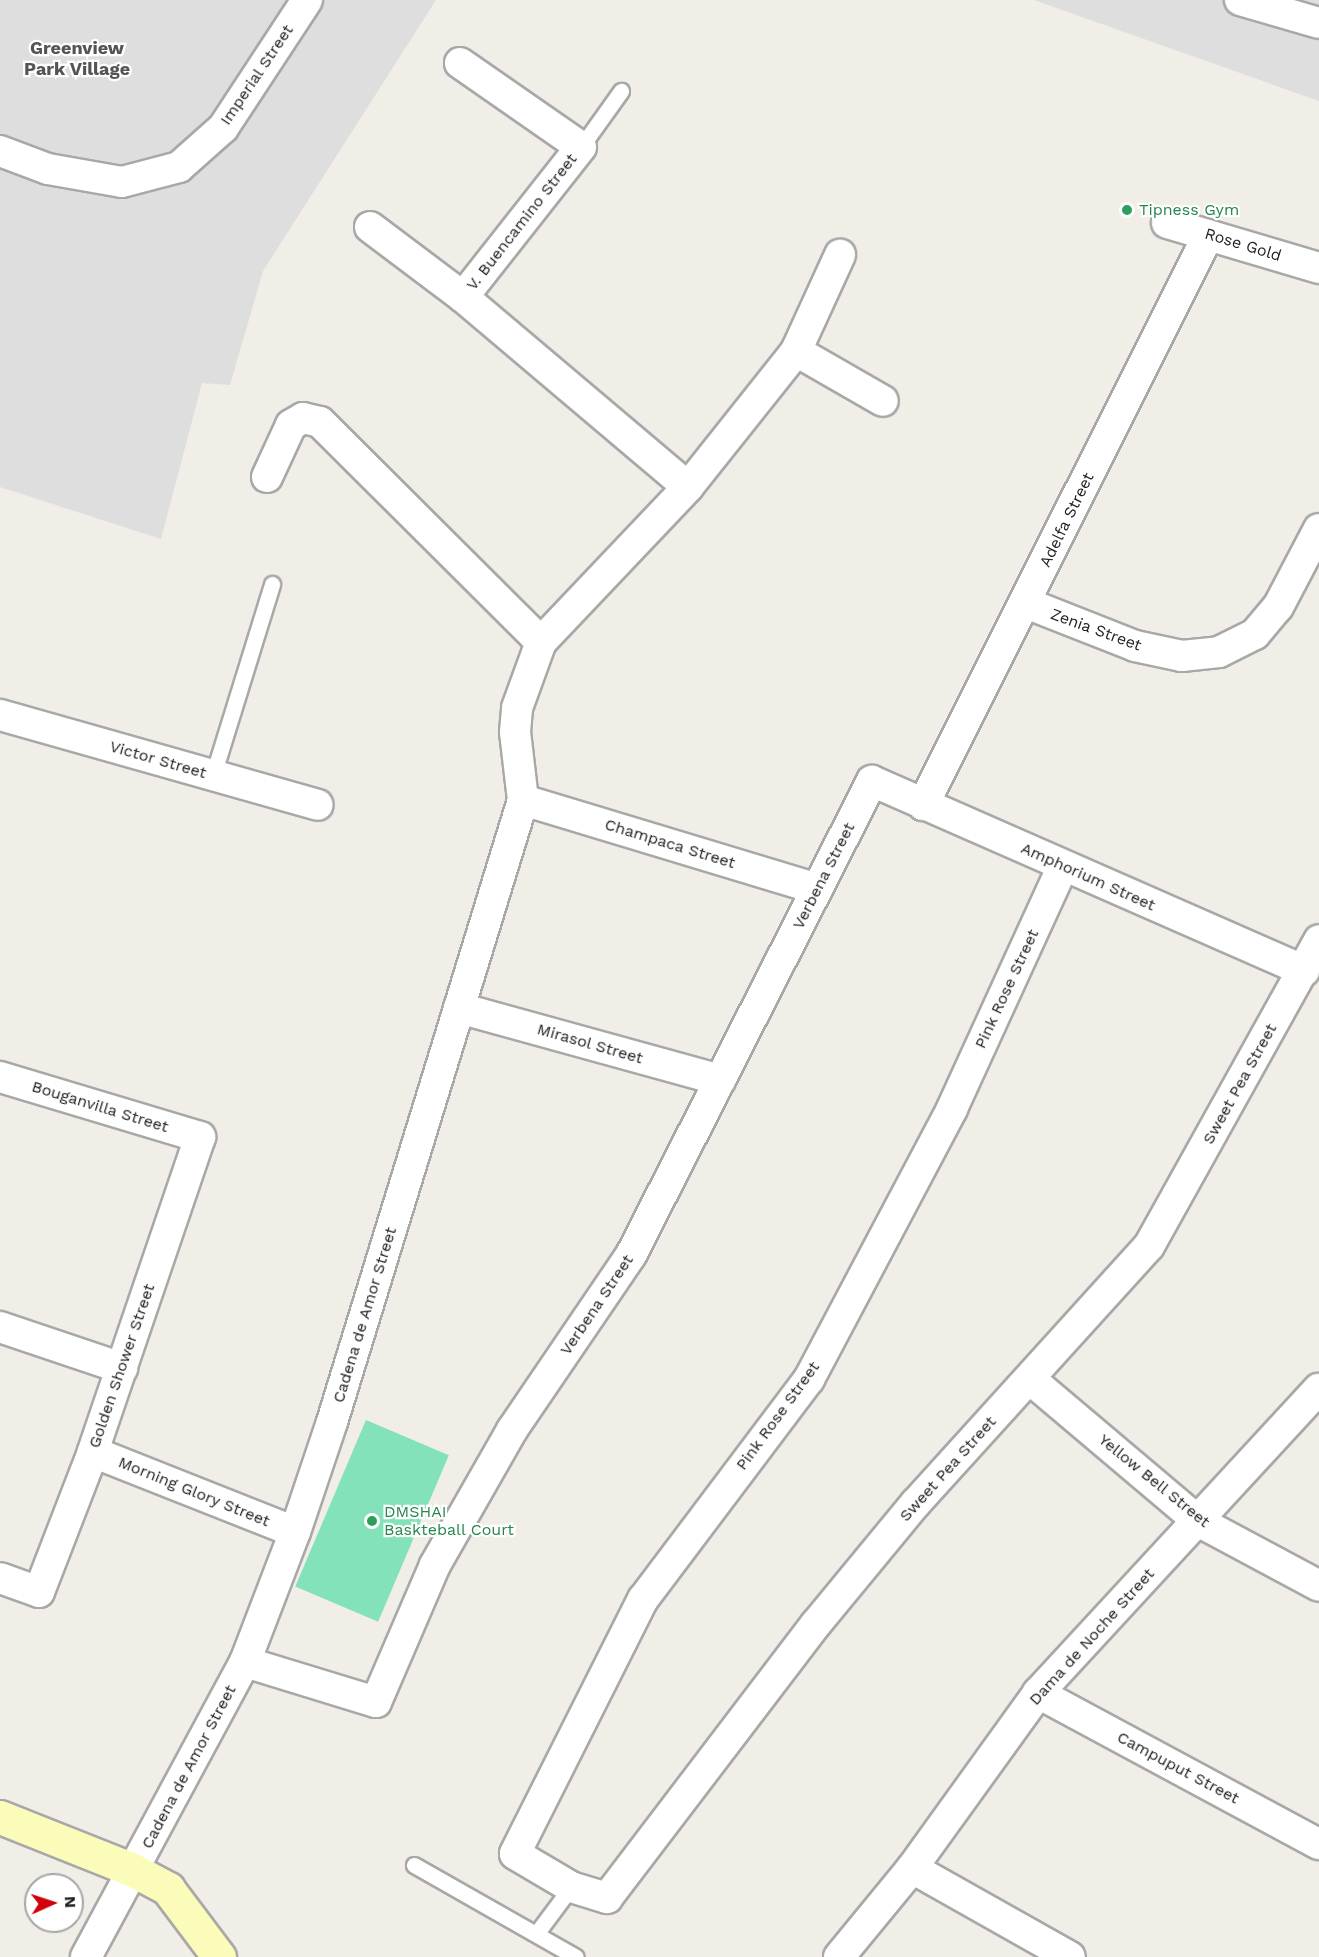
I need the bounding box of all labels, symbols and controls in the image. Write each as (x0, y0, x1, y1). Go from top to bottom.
street label: Imperial Street (216, 21, 298, 129)
district label: Greenview Park Village (24, 38, 130, 80)
street label: V. Buencamino Street (463, 150, 581, 294)
place label: Tipness Gym (1139, 200, 1239, 220)
marker: Tipness Gym (1120, 203, 1134, 217)
street label: Rose Gold (1202, 224, 1284, 266)
street label: Adelfa Street (1036, 469, 1098, 571)
street label: Zenia Street (1048, 605, 1144, 655)
street label: Victor Street (107, 737, 209, 783)
street label: Champaca Street (602, 815, 738, 873)
street label: Verbena Street (789, 819, 859, 933)
street label: Amphorium Street (1018, 839, 1158, 915)
street label: Pink Rose Street (971, 926, 1043, 1052)
street label: Mirasol Street (535, 1020, 645, 1068)
street label: Sweet Pea Street (1199, 1020, 1281, 1148)
street label: Bouganvilla Street (29, 1077, 171, 1137)
street label: Cadena de Amor Street (329, 1224, 401, 1406)
street label: Verbena Street (556, 1251, 638, 1359)
street label: Golden Shower Street (85, 1281, 159, 1451)
street label: Pink Rose Street (732, 1358, 824, 1474)
street label: Sweet Pea Street (896, 1412, 1000, 1526)
street label: Yellow Bell Street (1094, 1430, 1214, 1532)
street label: Morning Glory Street (115, 1453, 273, 1531)
place label: DMSHAI Baskteball Court (384, 1502, 514, 1540)
marker: DMSHAI Baskteball Court (365, 1514, 379, 1528)
street label: Dama de Noche Street (1025, 1564, 1159, 1710)
street label: Cadena de Amor Street (137, 1681, 241, 1853)
street label: Campuput Street (1114, 1728, 1242, 1808)
north arrow (24, 1873, 84, 1933)
text: N (61, 1896, 80, 1909)

